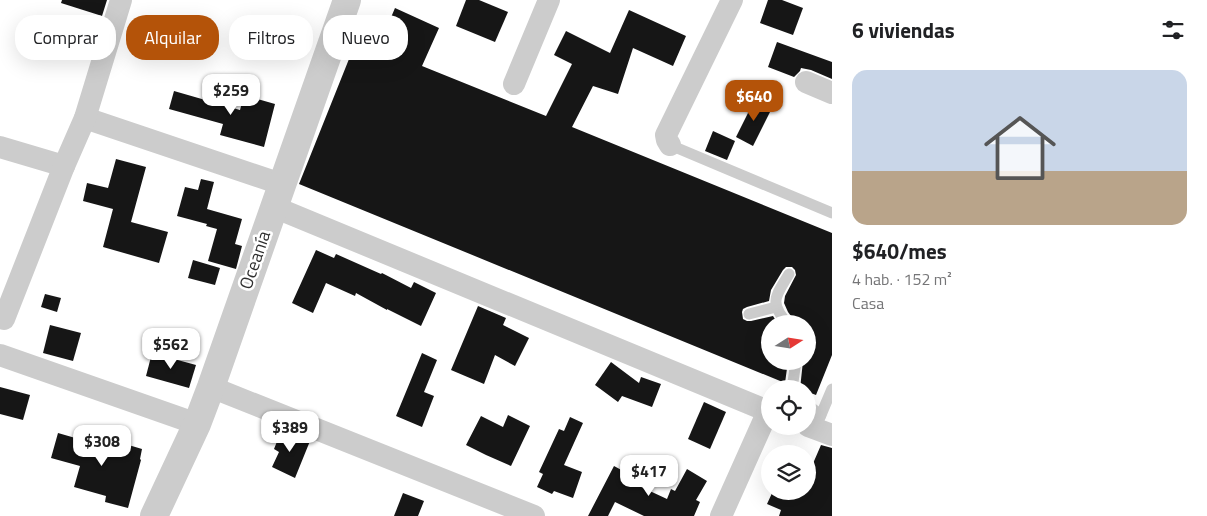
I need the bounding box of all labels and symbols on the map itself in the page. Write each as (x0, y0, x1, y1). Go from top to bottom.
pin: $259 (201, 74, 261, 116)
pin: $640 (724, 80, 784, 122)
street label: Oceanía (232, 227, 277, 293)
north arrow (761, 315, 816, 370)
pin: $562 (141, 328, 201, 370)
pin: $389 (260, 410, 320, 453)
pin: $308 (72, 424, 132, 467)
pin: $417 (619, 454, 679, 497)

